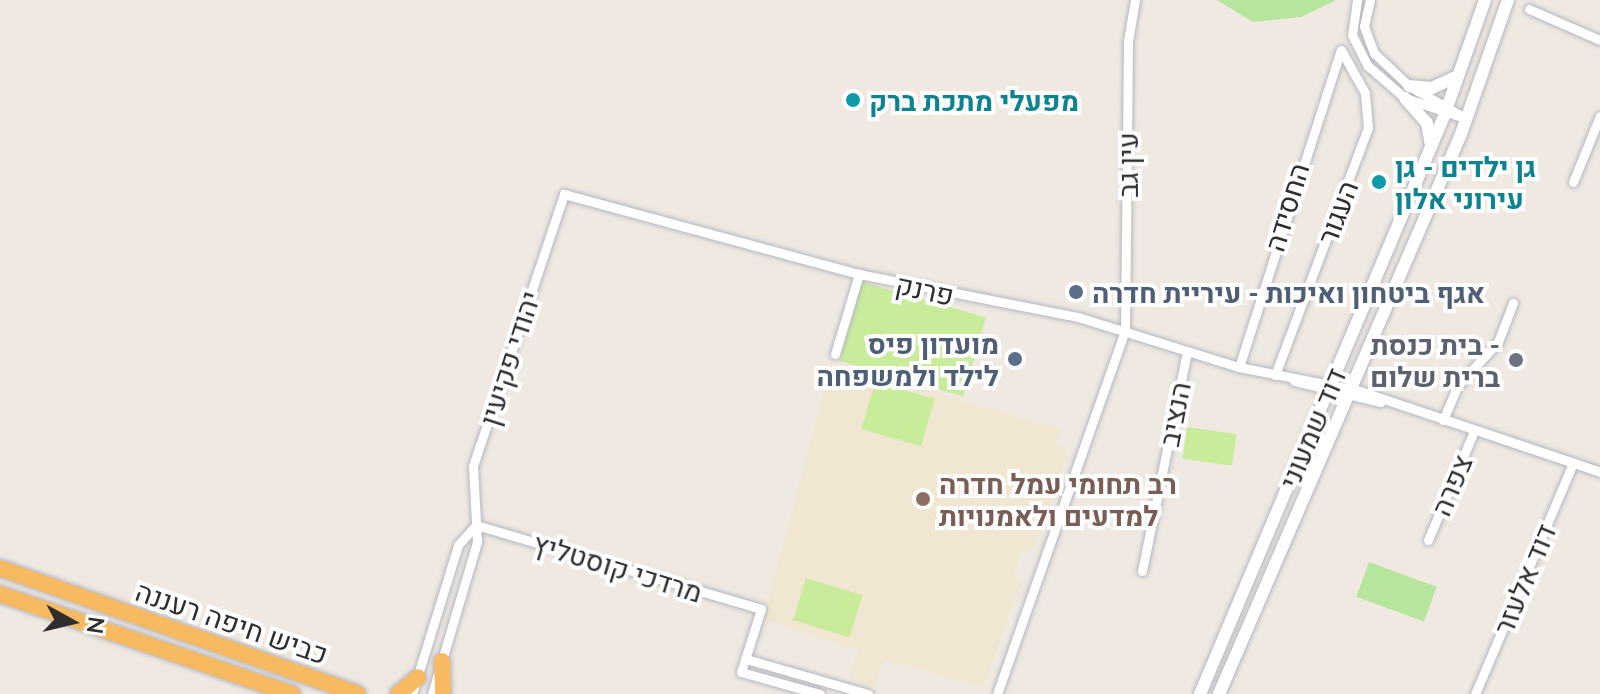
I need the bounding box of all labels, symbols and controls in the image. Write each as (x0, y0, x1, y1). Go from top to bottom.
place label: מפעלי מתכת ברק (869, 83, 1079, 117)
marker: מפעלי מתכת ברק (844, 91, 862, 109)
street label: עין גב (1110, 132, 1144, 198)
place label: גן ילדים - גן עירוני אלון (1395, 149, 1536, 215)
street label: החסידה (1257, 159, 1315, 255)
marker: גן ילדים - גן עירוני אלון (1370, 173, 1388, 191)
street label: העגור (1310, 175, 1364, 249)
street label: פרנק (893, 266, 957, 312)
place label: אגף ביטחון ואיכות - עיריית חדרה (1092, 275, 1485, 309)
marker: אגף ביטחון ואיכות - עיריית חדרה (1067, 283, 1085, 301)
street label: יהודי פקיעין (471, 286, 547, 430)
place label: מועדון פיס לילד ולמשפחה (816, 326, 999, 392)
place label: בית כנסת - ברית שלום (1370, 327, 1500, 393)
marker: מועדון פיס לילד ולמשפחה (1006, 350, 1024, 368)
marker: בית כנסת - ברית שלום (1507, 351, 1525, 369)
street label: דוד שמעוני (1272, 363, 1352, 493)
street label: הנציב (1151, 379, 1197, 449)
street label: צפרה (1423, 449, 1479, 521)
place label: רב תחומי עמל חדרה למדעים ולאמנויות (939, 466, 1177, 532)
marker: רב תחומי עמל חדרה למדעים ולאמנויות (914, 490, 932, 508)
street label: דוד אלעזר (1486, 519, 1562, 639)
street label: מרדכי קוסטליץ (529, 525, 707, 609)
street label: כביש חיפה רעננה (132, 573, 332, 671)
north arrow (32, 582, 112, 662)
text: N (82, 615, 111, 636)

